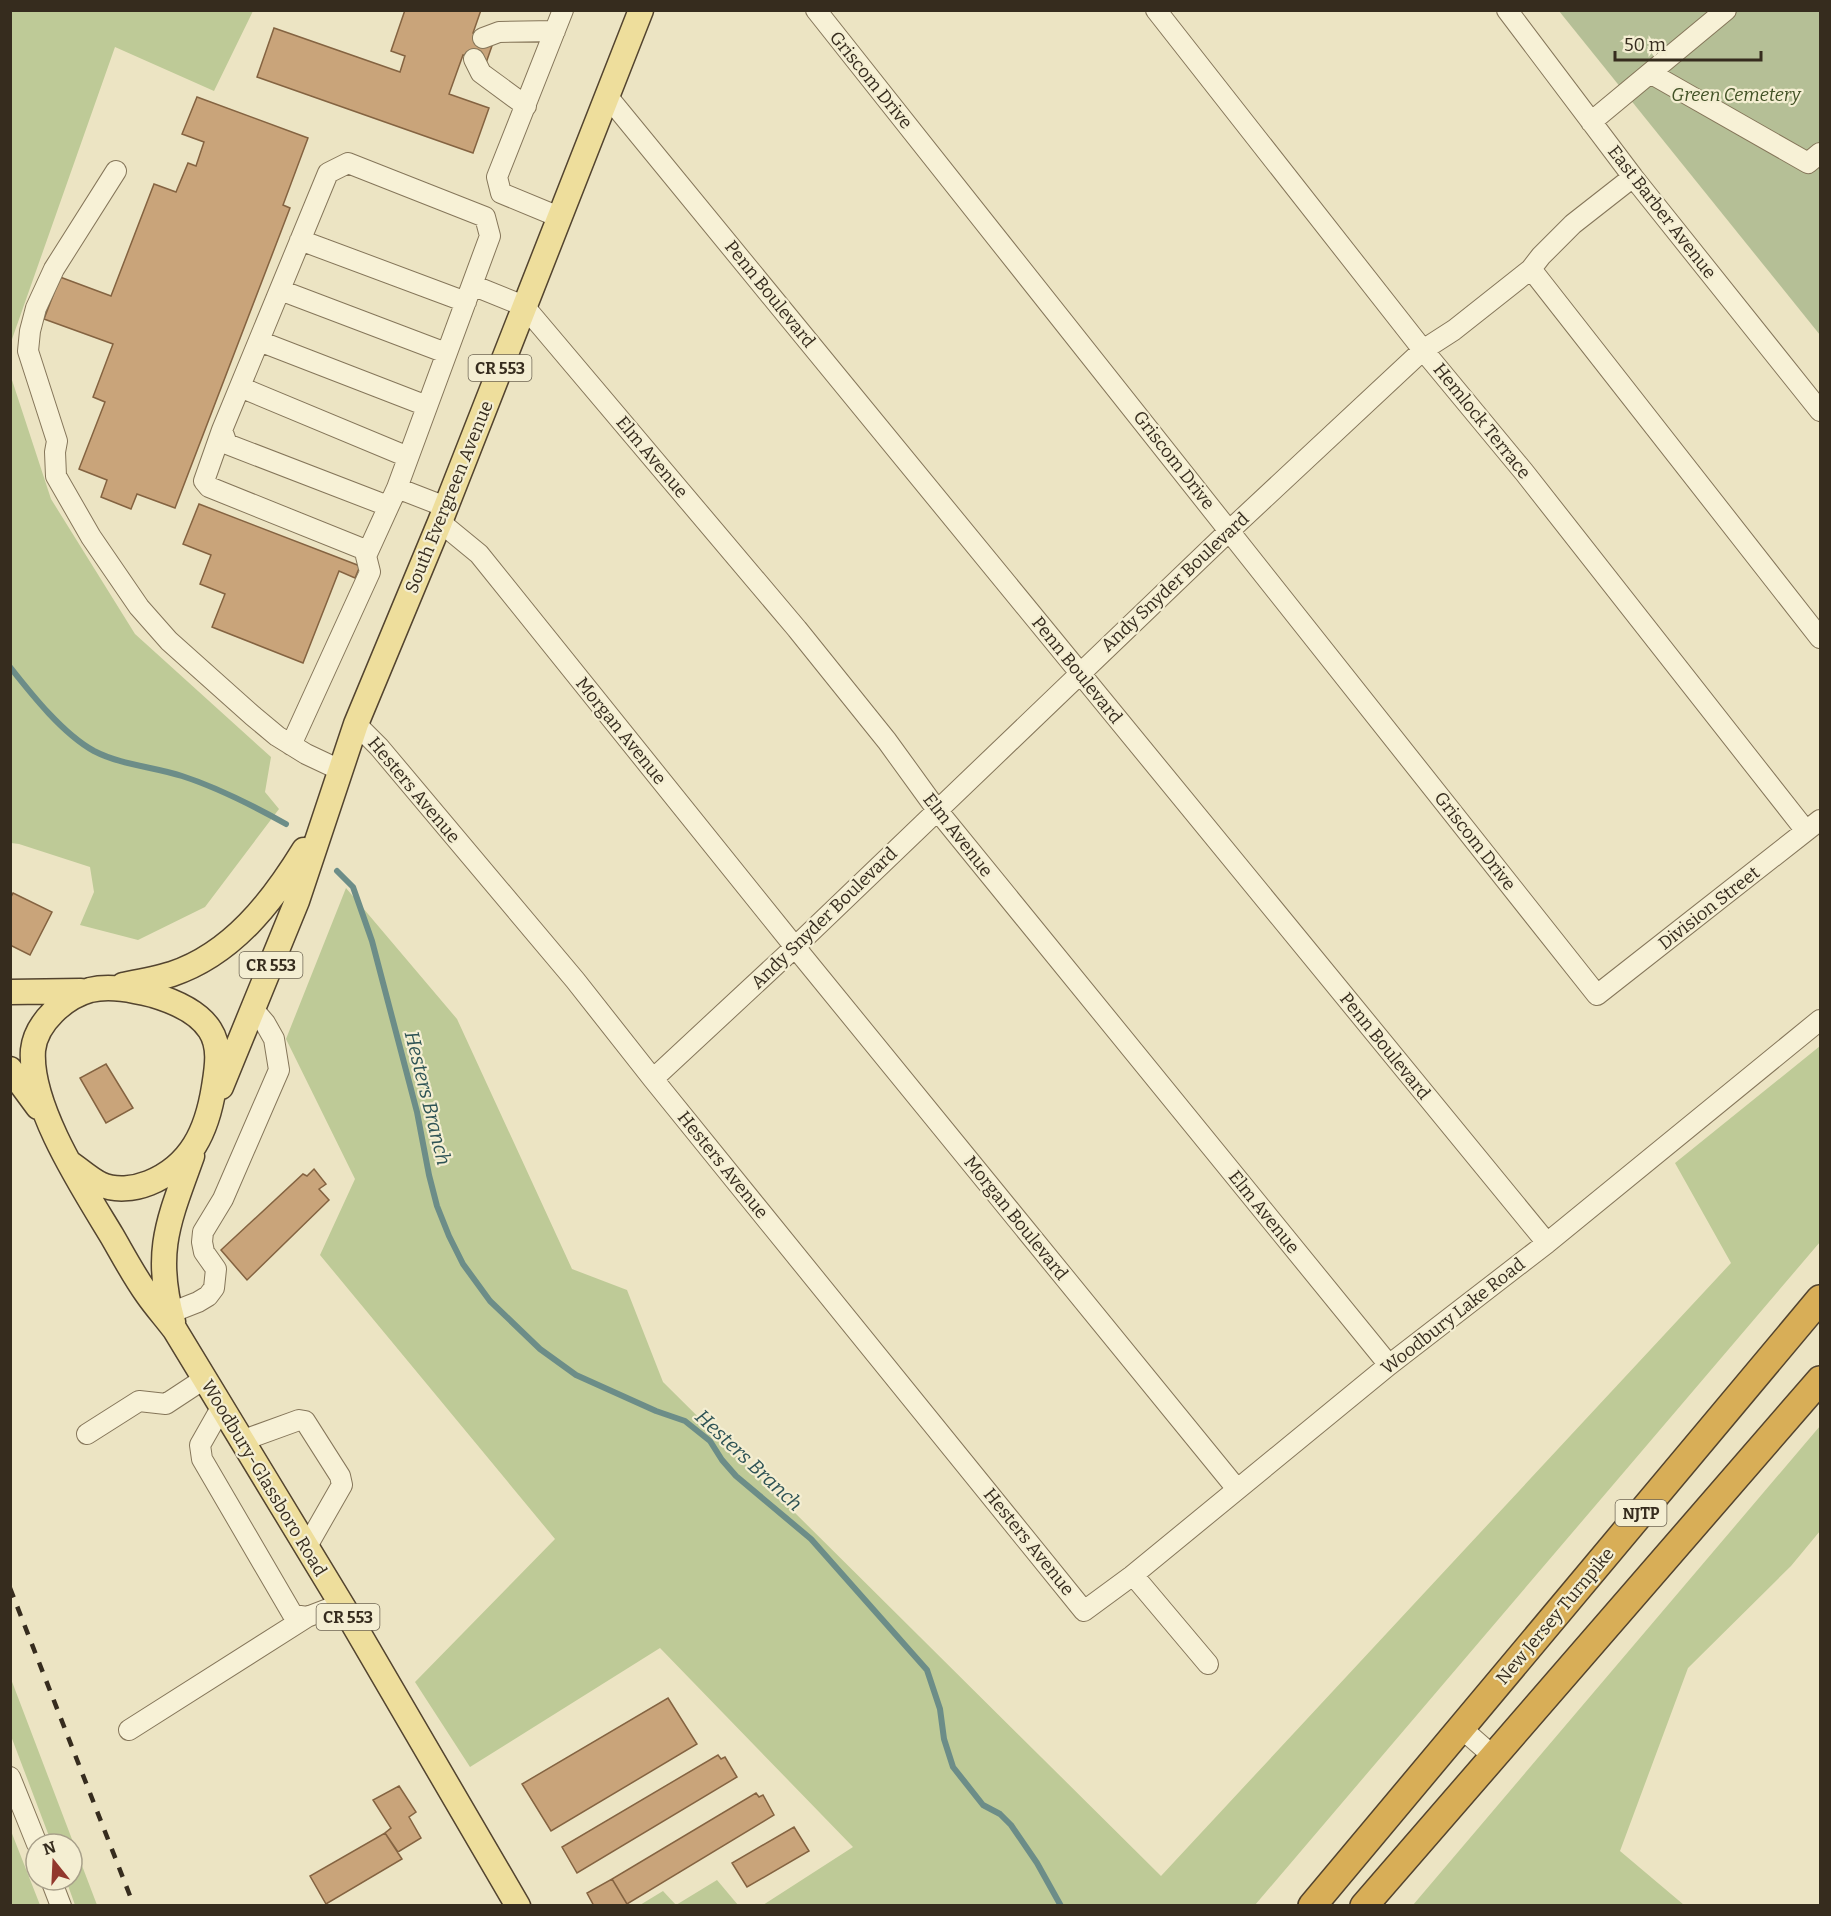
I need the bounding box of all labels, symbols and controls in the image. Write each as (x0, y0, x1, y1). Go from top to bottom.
scale bar (1615, 24, 1760, 62)
street label: Griscom Drive (825, 27, 917, 133)
text: 50 m (1624, 34, 1666, 56)
park label: Green Cemetery (1671, 84, 1801, 106)
street label: East Barber Avenue (1603, 141, 1721, 283)
street label: Penn Boulevard (720, 236, 820, 352)
road number: CR 553 (468, 355, 532, 381)
street label: Hemlock Terrace (1429, 359, 1535, 483)
street label: South Evergreen Avenue (400, 398, 498, 596)
street label: Griscom Drive (1129, 406, 1219, 514)
street label: Elm Avenue (611, 411, 693, 503)
street label: Andy Snyder Boulevard (1096, 507, 1254, 656)
street label: Penn Boulevard (1027, 612, 1127, 728)
street label: Morgan Avenue (571, 673, 671, 789)
street label: Hesters Avenue (363, 732, 465, 848)
street label: Griscom Drive (1430, 787, 1520, 895)
street label: Elm Avenue (918, 789, 998, 881)
street label: Andy Snyder Boulevard (746, 842, 902, 993)
street label: Division Street (1654, 861, 1764, 954)
road number: CR 553 (240, 952, 302, 978)
street label: Penn Boulevard (1335, 988, 1435, 1104)
water label: Hesters Branch (400, 1028, 456, 1168)
street label: Hesters Avenue (673, 1107, 773, 1223)
street label: Morgan Boulevard (959, 1152, 1073, 1285)
street label: Elm Avenue (1224, 1166, 1304, 1258)
street label: Woodbury Lake Road (1377, 1253, 1529, 1379)
street label: Woodbury-Glassboro Road (197, 1376, 332, 1581)
water label: Hesters Branch (691, 1404, 807, 1516)
street label: Hesters Avenue (979, 1484, 1079, 1600)
road number: NJTP (1616, 1500, 1666, 1526)
street label: New Jersey Turnpike (1491, 1543, 1619, 1689)
road number: CR 553 (316, 1604, 380, 1630)
north arrow (24, 1832, 84, 1892)
text: N (41, 1837, 58, 1859)

